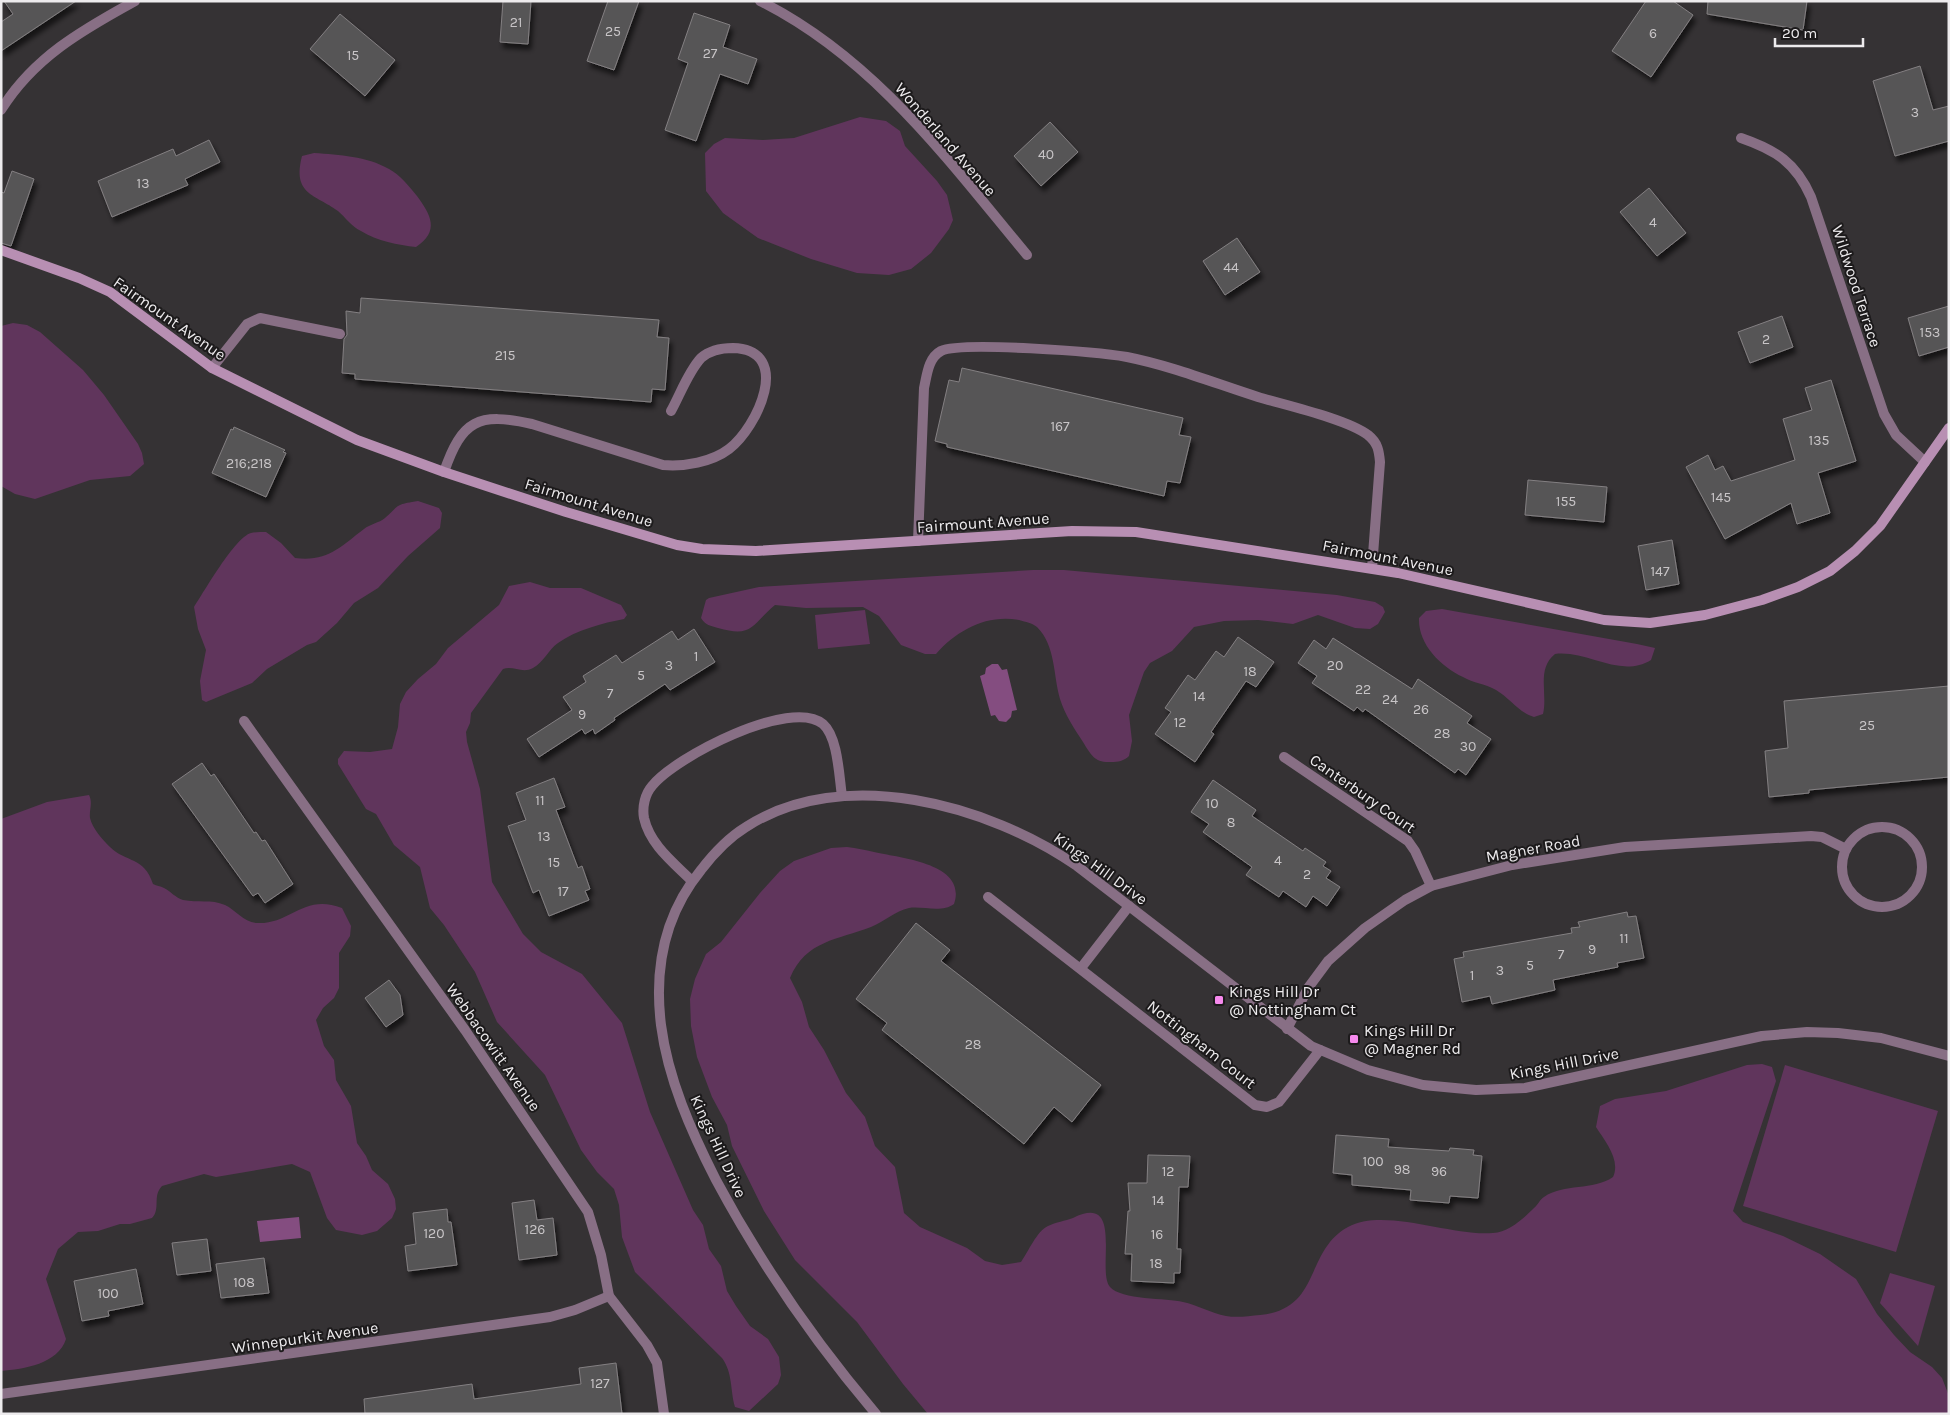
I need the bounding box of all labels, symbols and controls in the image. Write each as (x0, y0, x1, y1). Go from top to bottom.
house number: 21 (510, 14, 522, 31)
scale bar (1775, 15, 1862, 47)
house number: 25 (605, 23, 621, 40)
text: 20 m (1782, 24, 1817, 42)
house number: 6 (1649, 25, 1657, 42)
house number: 27 (703, 45, 718, 62)
house number: 15 (347, 47, 359, 64)
street label: Wonderland Avenue (891, 79, 1000, 200)
house number: 3 (1911, 104, 1919, 121)
house number: 40 (1038, 146, 1054, 163)
house number: 13 (137, 175, 149, 192)
house number: 4 (1649, 214, 1657, 231)
street label: Wildwood Terrace (1828, 223, 1885, 350)
house number: 44 (1223, 259, 1239, 276)
street label: Fairmount Avenue (110, 273, 230, 364)
house number: 153 (1920, 324, 1940, 341)
house number: 2 (1762, 331, 1770, 348)
house number: 215 (495, 347, 515, 364)
house number: 167 (1050, 418, 1070, 435)
house number: 135 (1809, 432, 1829, 449)
house number: 216;218 (226, 455, 272, 472)
street label: Fairmount Avenue (523, 474, 655, 531)
house number: 145 (1711, 489, 1731, 506)
house number: 155 (1556, 493, 1576, 510)
street label: Fairmount Avenue (916, 508, 1050, 537)
street label: Fairmount Avenue (1321, 535, 1455, 579)
house number: 147 (1650, 563, 1670, 580)
house number: 1 (694, 648, 698, 665)
house number: 3 (665, 657, 673, 674)
house number: 20 (1327, 657, 1343, 674)
house number: 18 (1243, 663, 1257, 680)
house number: 5 (637, 667, 645, 684)
house number: 22 (1355, 681, 1371, 698)
house number: 7 (607, 685, 614, 702)
house number: 14 (1193, 688, 1205, 705)
house number: 24 (1382, 691, 1398, 708)
house number: 26 (1413, 701, 1429, 718)
house number: 9 (578, 706, 586, 723)
house number: 12 (1174, 714, 1186, 731)
house number: 25 (1859, 717, 1875, 734)
house number: 28 (1434, 725, 1450, 742)
house number: 30 (1460, 738, 1476, 755)
street label: Canterbury Court (1306, 750, 1419, 837)
house number: 11 (535, 792, 545, 809)
house number: 10 (1206, 795, 1218, 812)
house number: 8 (1227, 814, 1235, 831)
house number: 13 (538, 828, 550, 845)
street label: Kings Hill Drive (1050, 828, 1151, 909)
street label: Magner Road (1484, 831, 1582, 866)
house number: 4 (1274, 852, 1282, 869)
house number: 15 (548, 854, 560, 871)
house number: 2 (1303, 866, 1311, 883)
house number: 17 (557, 883, 569, 900)
house number: 11 (1619, 930, 1629, 947)
house number: 9 (1588, 941, 1596, 958)
house number: 7 (1558, 946, 1565, 963)
house number: 5 (1526, 957, 1534, 974)
house number: 3 (1496, 962, 1504, 979)
house number: 1 (1470, 967, 1474, 984)
street label: Webbacowitt Avenue (442, 980, 545, 1115)
place label: Kings Hill Dr @ Nottingham Ct (1229, 982, 1356, 1019)
marker: Kings Hill Dr @ Nottingham Ct (1213, 994, 1225, 1006)
street label: Nottingham Court (1144, 996, 1260, 1093)
place label: Kings Hill Dr @ Magner Rd (1364, 1021, 1461, 1058)
marker: Kings Hill Dr @ Magner Rd (1348, 1033, 1360, 1045)
house number: 28 (965, 1036, 981, 1053)
street label: Kings Hill Drive (1508, 1044, 1620, 1083)
street label: Kings Hill Drive (686, 1092, 751, 1201)
house number: 100 (1362, 1153, 1384, 1170)
house number: 98 (1394, 1161, 1410, 1178)
house number: 12 (1162, 1163, 1174, 1180)
house number: 96 (1431, 1163, 1447, 1180)
house number: 14 (1152, 1192, 1164, 1209)
house number: 126 (525, 1221, 545, 1238)
house number: 120 (423, 1225, 445, 1242)
house number: 16 (1151, 1226, 1163, 1243)
house number: 18 (1149, 1255, 1163, 1272)
house number: 108 (233, 1274, 255, 1291)
house number: 100 (97, 1285, 119, 1302)
street label: Winnepurkit Avenue (231, 1318, 380, 1357)
house number: 127 (590, 1375, 610, 1392)

